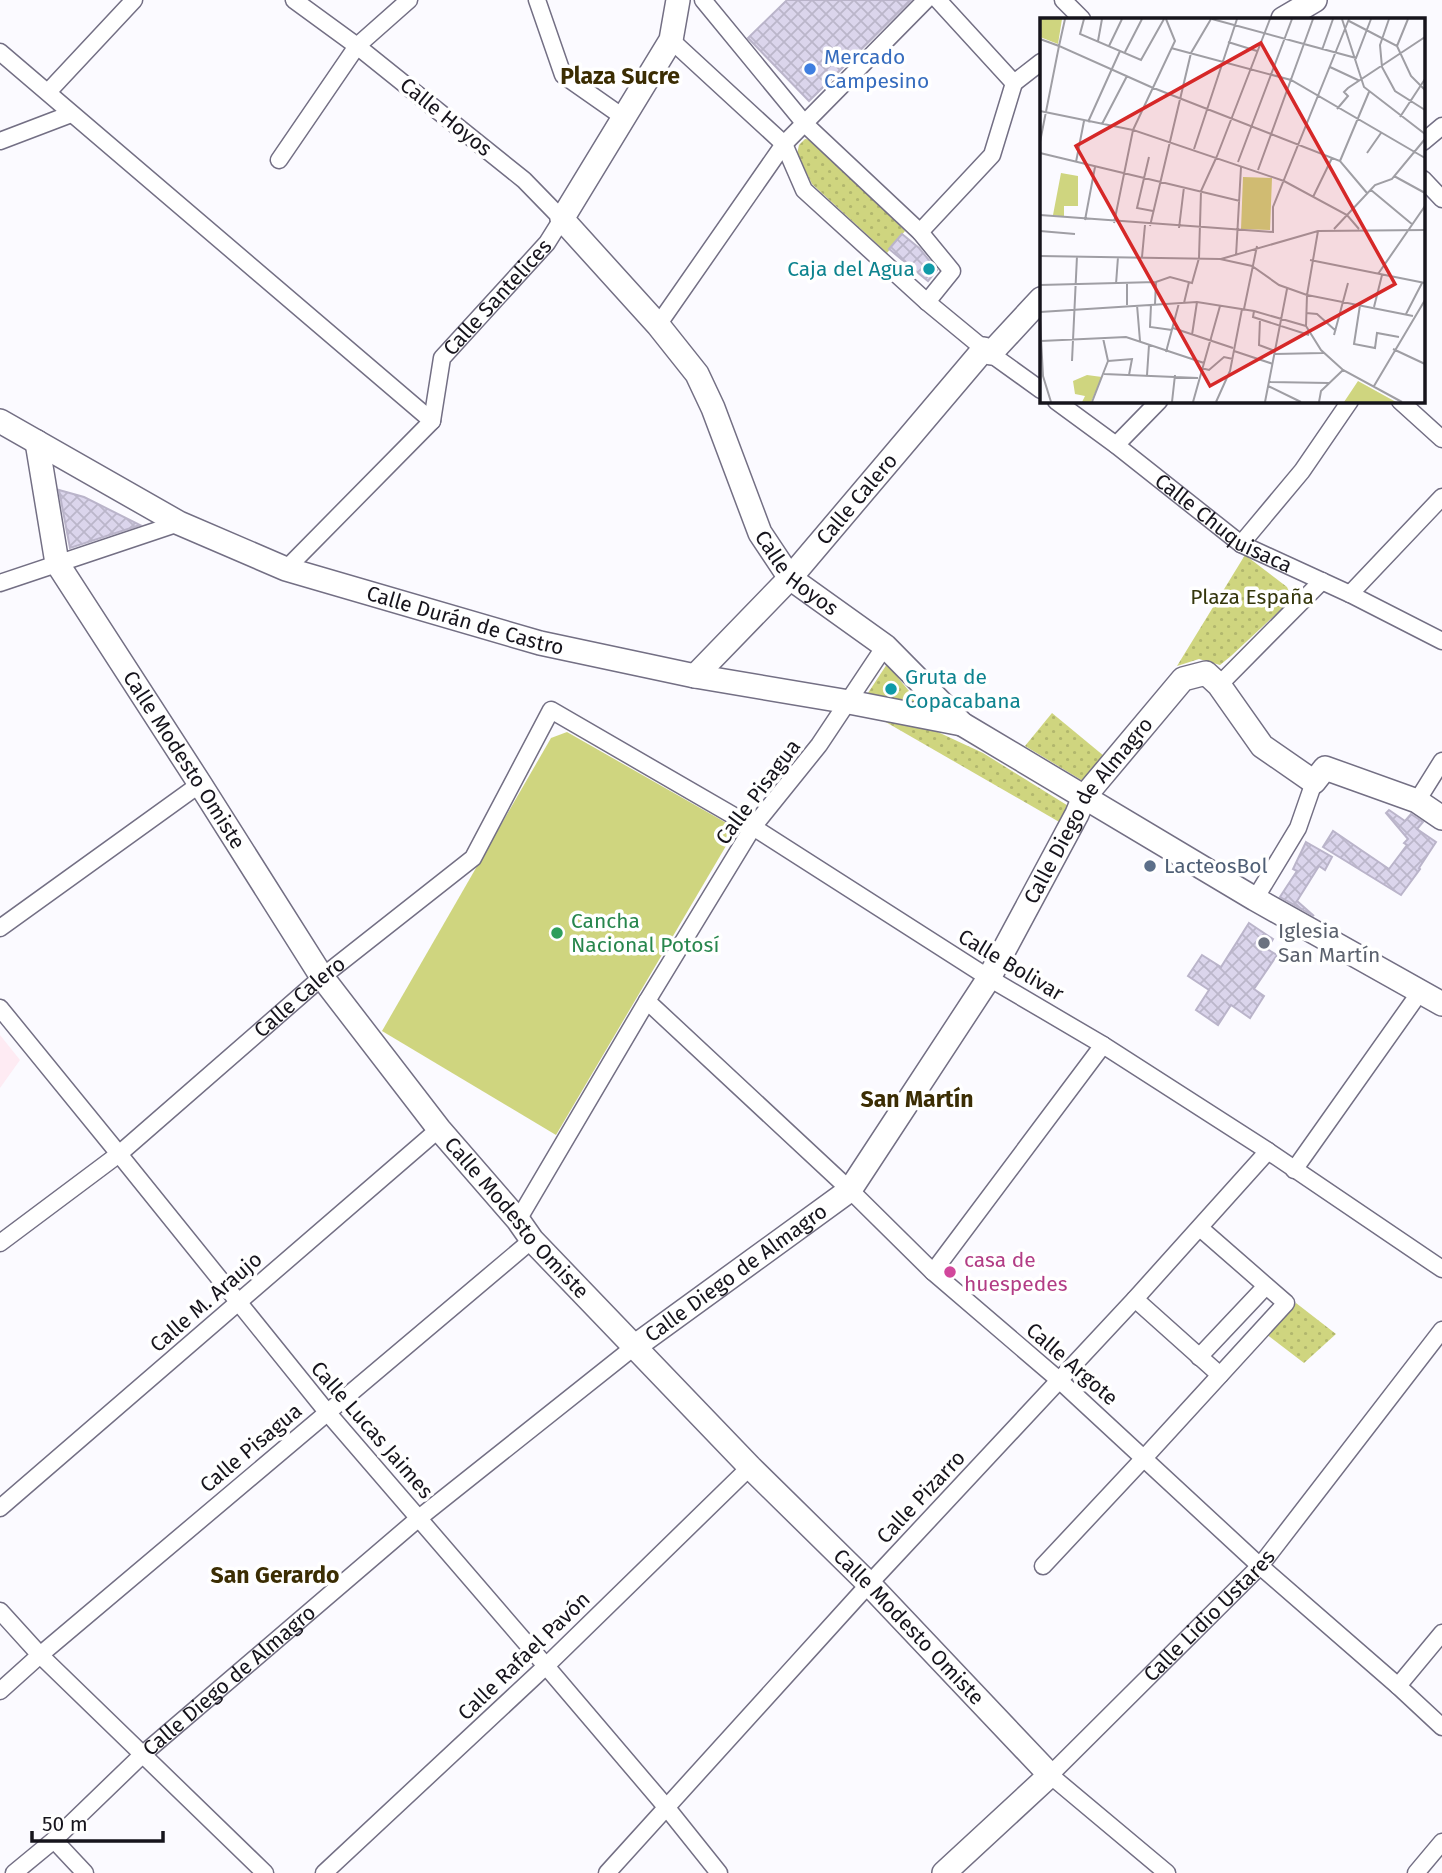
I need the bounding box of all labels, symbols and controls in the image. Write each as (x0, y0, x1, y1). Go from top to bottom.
inset map (1040, 18, 1424, 402)
place label: Mercado Campesino (824, 44, 929, 94)
marker: Mercado Campesino (802, 61, 818, 77)
district label: Plaza Sucre (560, 62, 680, 90)
street label: Calle Hoyos (395, 72, 497, 162)
street label: Calle Santelices (438, 233, 557, 361)
place label: Caja del Agua (787, 256, 915, 282)
marker: Caja del Agua (921, 261, 937, 277)
street label: Calle Calero (811, 448, 903, 550)
street label: Calle Chuquisaca (1149, 468, 1296, 579)
street label: Calle Hoyos (749, 525, 844, 622)
street label: Calle Durán de Castro (363, 580, 566, 661)
park label: Plaza España (1190, 584, 1314, 610)
place label: Gruta de Copacabana (905, 664, 1021, 714)
street label: Calle Modesto Omiste (117, 666, 251, 854)
marker: Gruta de Copacabana (883, 681, 899, 697)
street label: Calle Diego de Almagro (1018, 712, 1159, 908)
street label: Calle Pisagua (710, 734, 806, 850)
place label: LacteosBol (1164, 853, 1268, 879)
marker: LacteosBol (1142, 858, 1158, 874)
place label: Cancha Nacional Potosí (571, 908, 719, 958)
place label: Iglesia San Martín (1278, 918, 1380, 968)
street label: Calle Bolivar (953, 923, 1069, 1007)
marker: Cancha Nacional Potosí (549, 925, 565, 941)
marker: Iglesia San Martín (1256, 935, 1272, 951)
street label: Calle Calero (249, 951, 351, 1043)
district label: San Martín (860, 1085, 974, 1113)
street label: Calle Modesto Omiste (439, 1132, 594, 1304)
street label: Calle Diego de Almagro (640, 1198, 832, 1348)
street label: Calle M. Araujo (145, 1246, 267, 1358)
place label: casa de huespedes (964, 1247, 1068, 1297)
marker: casa de huespedes (942, 1264, 958, 1280)
street label: Calle Argote (1021, 1317, 1123, 1411)
street label: Calle Lucas Jaimes (305, 1356, 439, 1504)
street label: Calle Pisagua (195, 1398, 307, 1498)
street label: Calle Pizarro (871, 1445, 971, 1549)
street label: Calle Modesto Omiste (828, 1543, 990, 1710)
street label: Calle Lidio Ustares (1138, 1544, 1281, 1687)
district label: San Gerardo (211, 1561, 339, 1589)
street label: Calle Rafael Pavón (452, 1586, 596, 1726)
street label: Calle Diego de Almagro (138, 1599, 321, 1761)
scale bar (32, 1800, 163, 1844)
text: 50 m (42, 1811, 88, 1837)

